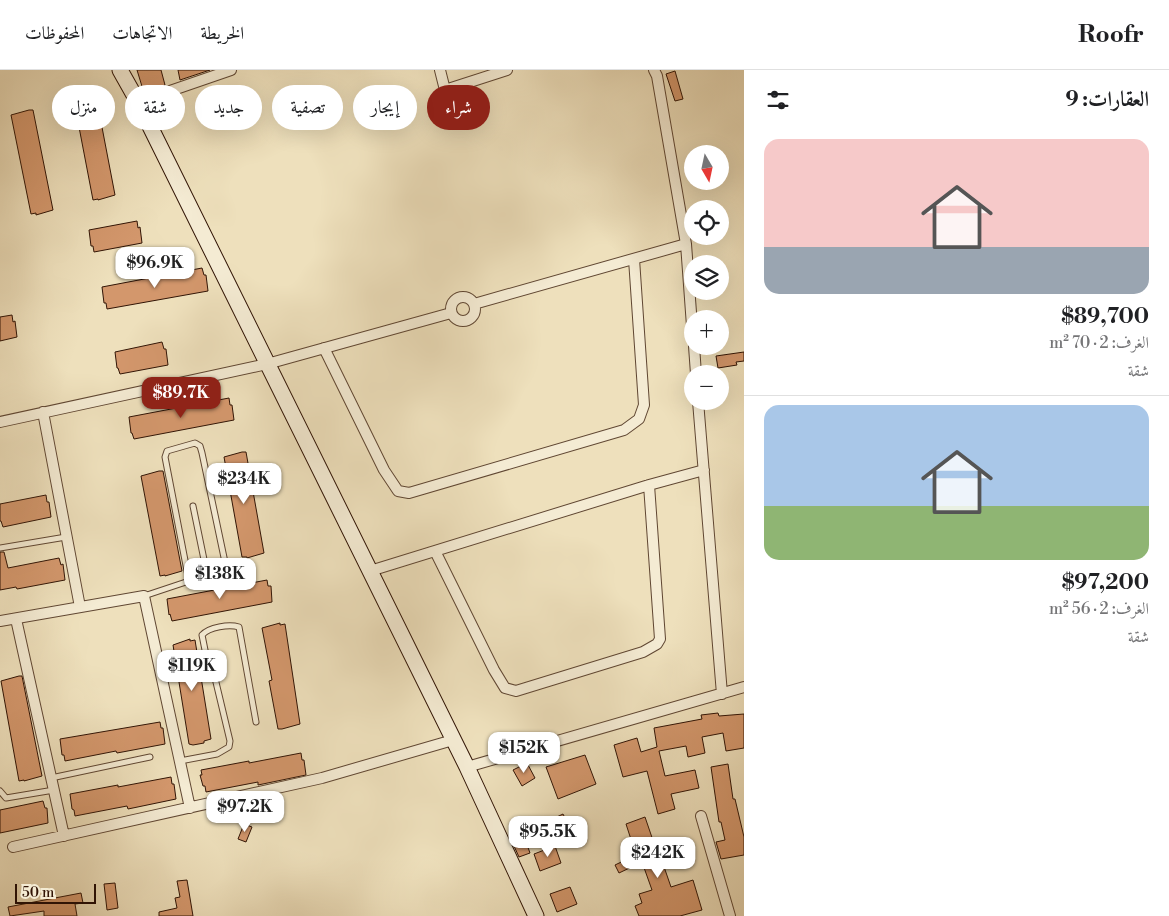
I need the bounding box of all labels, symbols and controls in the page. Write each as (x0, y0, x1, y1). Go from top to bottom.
text: Roofr (1078, 20, 1144, 50)
text: المحفوظات (25, 22, 84, 45)
text: الاتجاهات (112, 22, 172, 45)
text: الخريطة (200, 22, 244, 45)
chip: منزل (52, 85, 115, 130)
chip: شقة (125, 85, 185, 130)
chip: جديد (195, 85, 262, 130)
chip: تصفية (272, 85, 343, 130)
chip: إيجار (353, 85, 417, 130)
chip: شراء (427, 85, 490, 130)
icon: filters (764, 86, 792, 114)
text: العقارات: 9 (1066, 87, 1149, 113)
north arrow (684, 145, 729, 190)
map controls (684, 145, 729, 410)
icon: home (912, 172, 1002, 262)
button: locate (684, 200, 729, 245)
pin: $96.9K (114, 246, 196, 289)
text: $96.9K (126, 253, 184, 273)
button: layers (684, 255, 729, 300)
text: $89,700 (1061, 304, 1149, 330)
button: + (684, 310, 729, 355)
text: الغرف: 2 · 70 m² (1049, 333, 1149, 353)
text: شقة (1128, 361, 1149, 381)
button: − (684, 365, 729, 410)
pin: $89.7K (140, 376, 222, 419)
text: $89.7K (153, 383, 209, 403)
icon: home (912, 437, 1002, 527)
pin: $234K (209, 462, 279, 505)
text: $234K (217, 469, 271, 489)
pin: $138K (185, 558, 255, 600)
text: $138K (195, 564, 245, 584)
text: $97,200 (1062, 570, 1149, 596)
text: الغرف: 2 · 56 m² (1049, 599, 1149, 619)
text: شقة (1128, 627, 1149, 647)
pin: $119K (157, 650, 227, 692)
text: $119K (168, 656, 216, 676)
pin: $152K (489, 732, 559, 774)
text: $152K (499, 738, 549, 758)
pin: $97.2K (204, 790, 286, 833)
text: $97.2K (217, 797, 273, 817)
pin: $95.5K (507, 816, 589, 858)
text: $95.5K (520, 822, 576, 842)
pin: $242K (623, 836, 693, 879)
text: $242K (631, 843, 685, 863)
scale bar (15, 881, 96, 904)
text: 50 m (22, 884, 54, 902)

